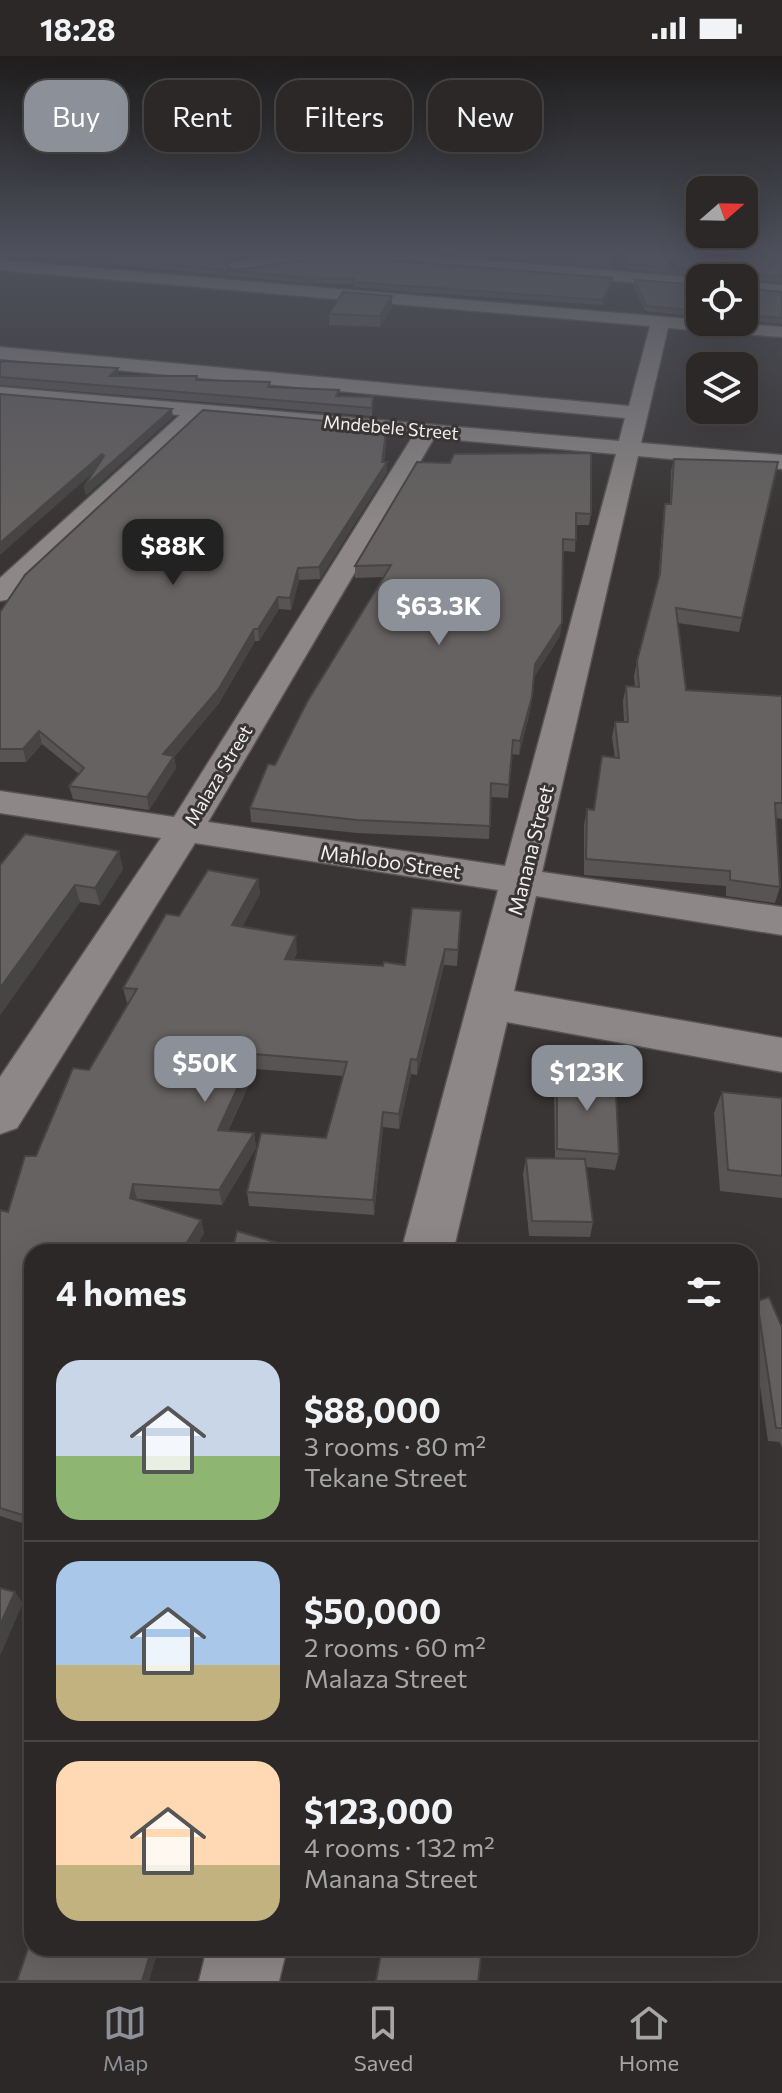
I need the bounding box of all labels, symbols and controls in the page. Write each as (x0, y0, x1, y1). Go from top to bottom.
text: 18:28 (40, 10, 116, 47)
chip: Buy (24, 80, 128, 152)
chip: Rent (144, 80, 260, 152)
chip: Filters (276, 80, 412, 152)
chip: New (428, 80, 542, 152)
north arrow (686, 176, 758, 248)
map controls (686, 176, 758, 424)
button: locate (686, 264, 758, 336)
button: layers (686, 352, 758, 424)
street label: Mndebele Street (322, 410, 460, 444)
pin: $88K (126, 519, 220, 587)
text: $88K (140, 529, 206, 560)
pin: $63.3K (374, 579, 504, 647)
text: $63.3K (396, 589, 482, 620)
street label: Malaza Street (179, 721, 257, 829)
street label: Manana Street (502, 782, 558, 918)
street label: Mahlobo Street (319, 839, 463, 883)
pin: $50K (158, 1036, 252, 1104)
pin: $123K (531, 1045, 643, 1113)
text: $50K (172, 1046, 238, 1077)
text: $123K (550, 1055, 624, 1086)
icon: filters (682, 1270, 726, 1314)
text: 4 homes (56, 1271, 187, 1313)
text: $88,000 (304, 1388, 441, 1430)
icon: home (120, 1392, 216, 1488)
text: 3 rooms · 80 m² (304, 1430, 486, 1461)
text: Tekane Street (304, 1461, 467, 1492)
text: $50,000 (304, 1589, 441, 1631)
icon: home (120, 1593, 216, 1689)
text: 2 rooms · 60 m² (304, 1631, 486, 1662)
text: Malaza Street (304, 1662, 467, 1693)
text: $123,000 (304, 1789, 453, 1831)
icon: home (120, 1793, 216, 1889)
text: 4 rooms · 132 m² (304, 1831, 495, 1862)
text: Manana Street (304, 1862, 478, 1893)
tab: Map (103, 2001, 148, 2076)
tab: Saved (354, 2001, 413, 2076)
tab: Home (619, 2001, 679, 2076)

